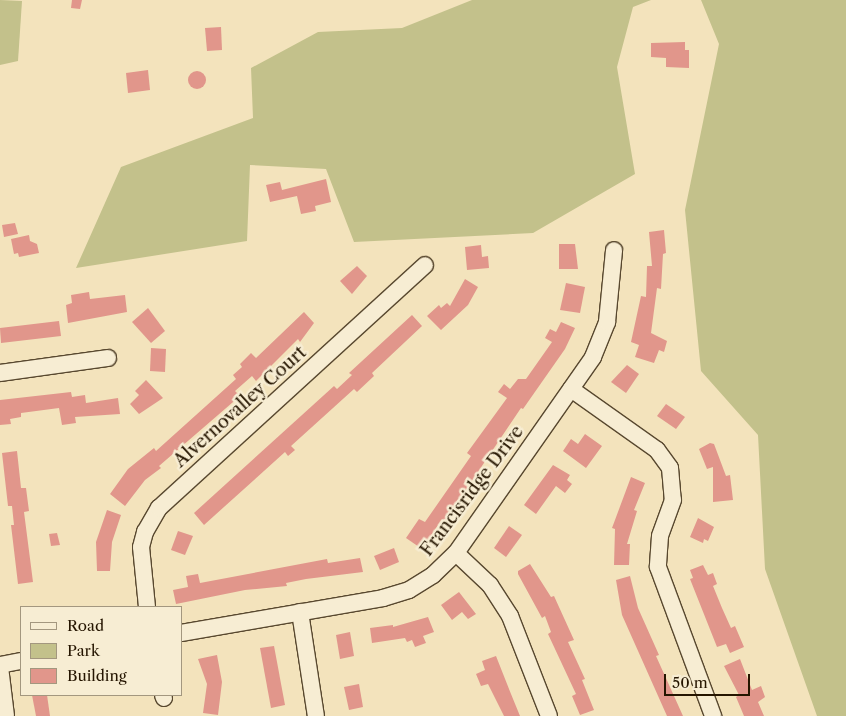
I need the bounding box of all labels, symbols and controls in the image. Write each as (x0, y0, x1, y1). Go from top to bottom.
street label: Alvernovalley Court (169, 342, 311, 472)
street label: Francisridge Drive (416, 422, 528, 560)
legend (20, 606, 182, 696)
text: Road (67, 616, 104, 635)
text: Park (67, 641, 100, 660)
scale bar (666, 664, 752, 696)
text: Building (67, 666, 127, 685)
text: 50 m (672, 673, 708, 692)

